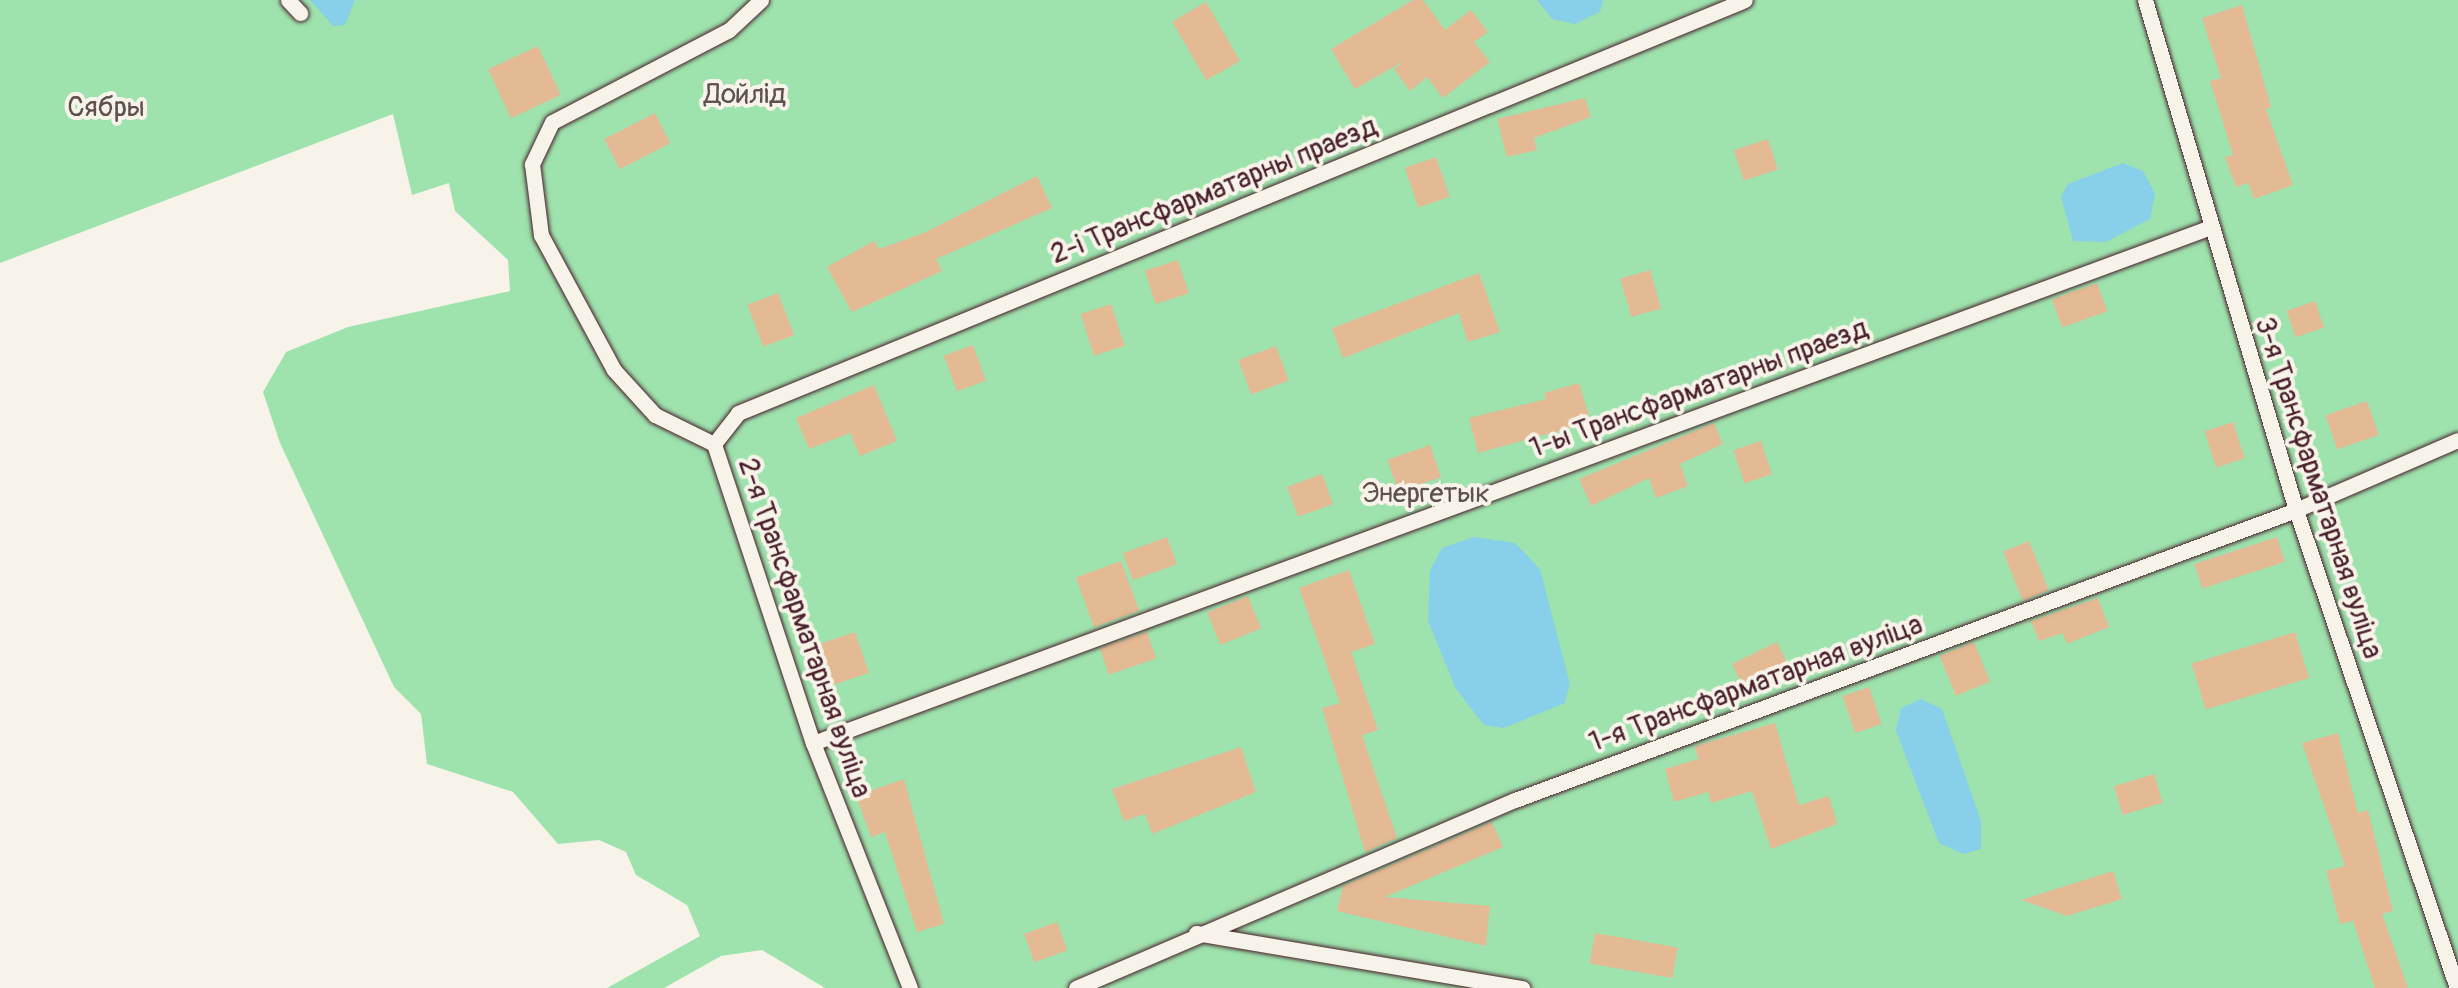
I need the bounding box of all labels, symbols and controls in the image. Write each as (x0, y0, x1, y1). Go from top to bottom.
park label: Дойлід (704, 78, 786, 112)
park label: Сябры (67, 91, 145, 125)
street label: 2-і Трансфарматарны праезд (1046, 110, 1382, 272)
street label: 1-ы Трансфарматарны праезд (1525, 312, 1873, 466)
street label: 3-я Трансфарматарная вуліца (2247, 313, 2389, 663)
street label: 2-я Трансфарматарная вуліца (730, 454, 878, 802)
park label: Энергетык (1362, 477, 1490, 511)
street label: 1-я Трансфарматарная вуліца (1585, 608, 1927, 760)

